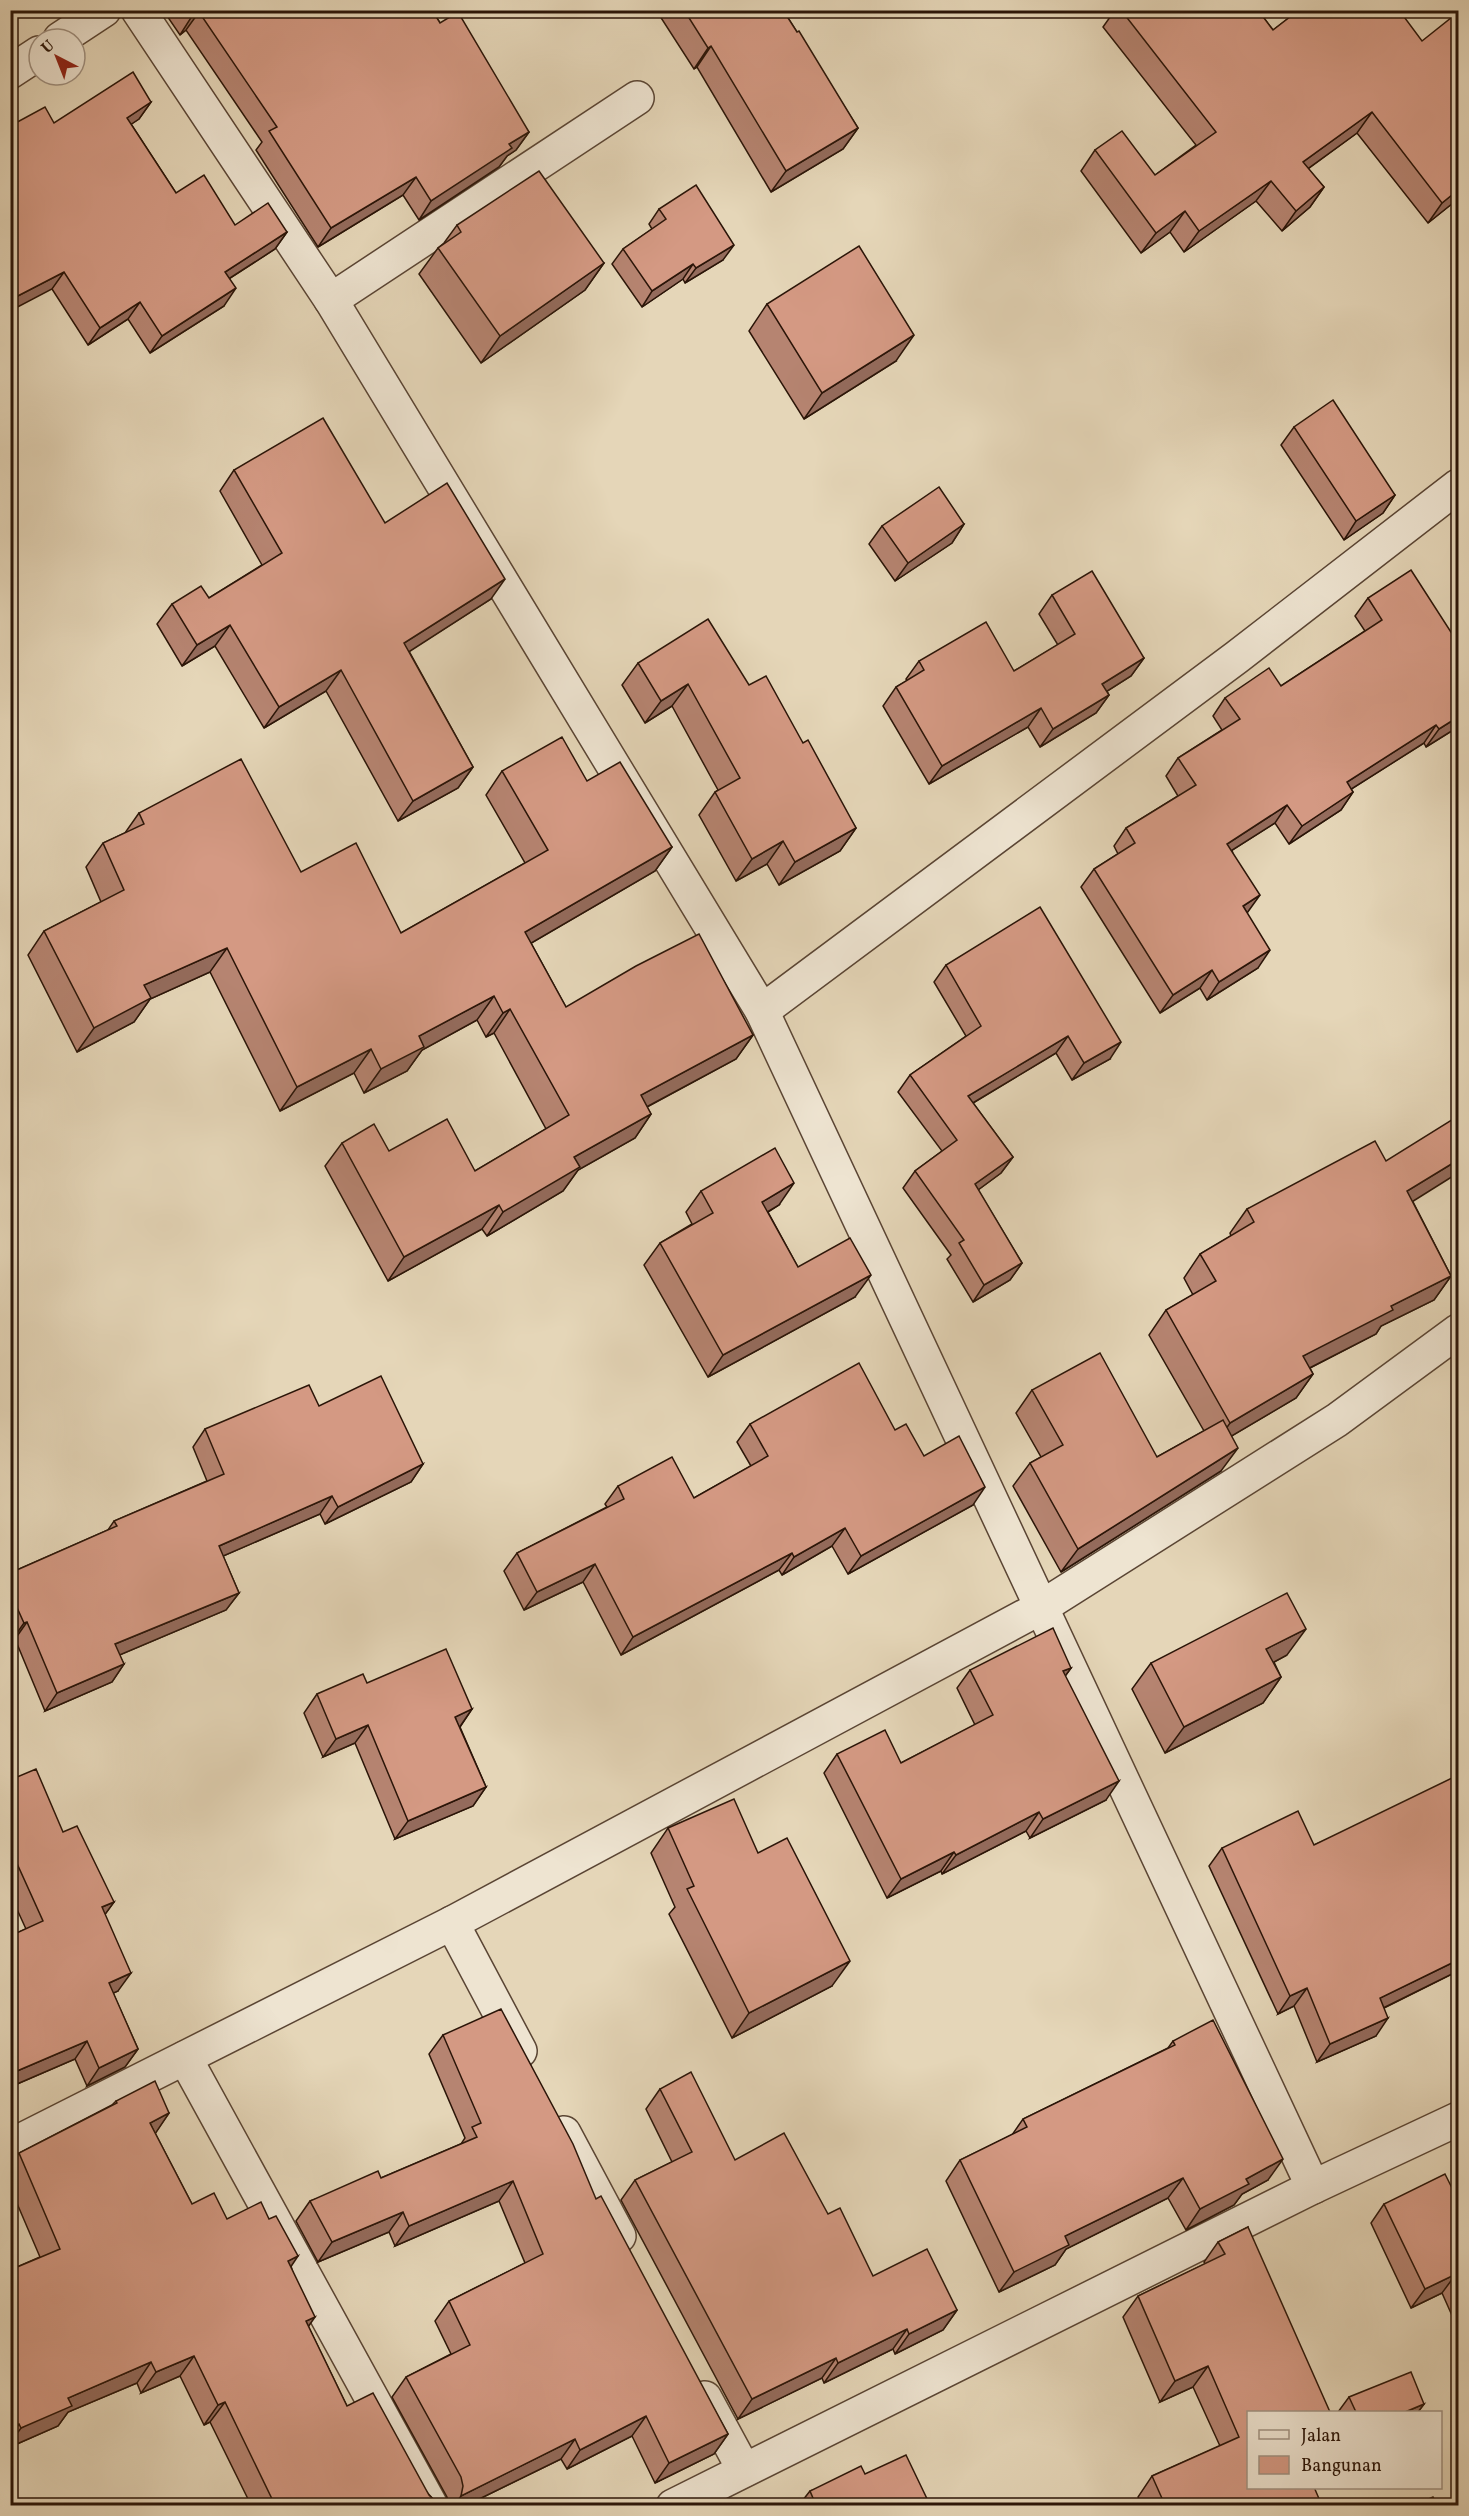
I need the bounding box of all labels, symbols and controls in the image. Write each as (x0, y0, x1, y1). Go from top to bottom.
north arrow (27, 27, 87, 87)
text: U (37, 35, 60, 59)
legend (1247, 2411, 1442, 2489)
text: Jalan (1301, 2424, 1341, 2449)
text: Bangunan (1301, 2454, 1382, 2479)

